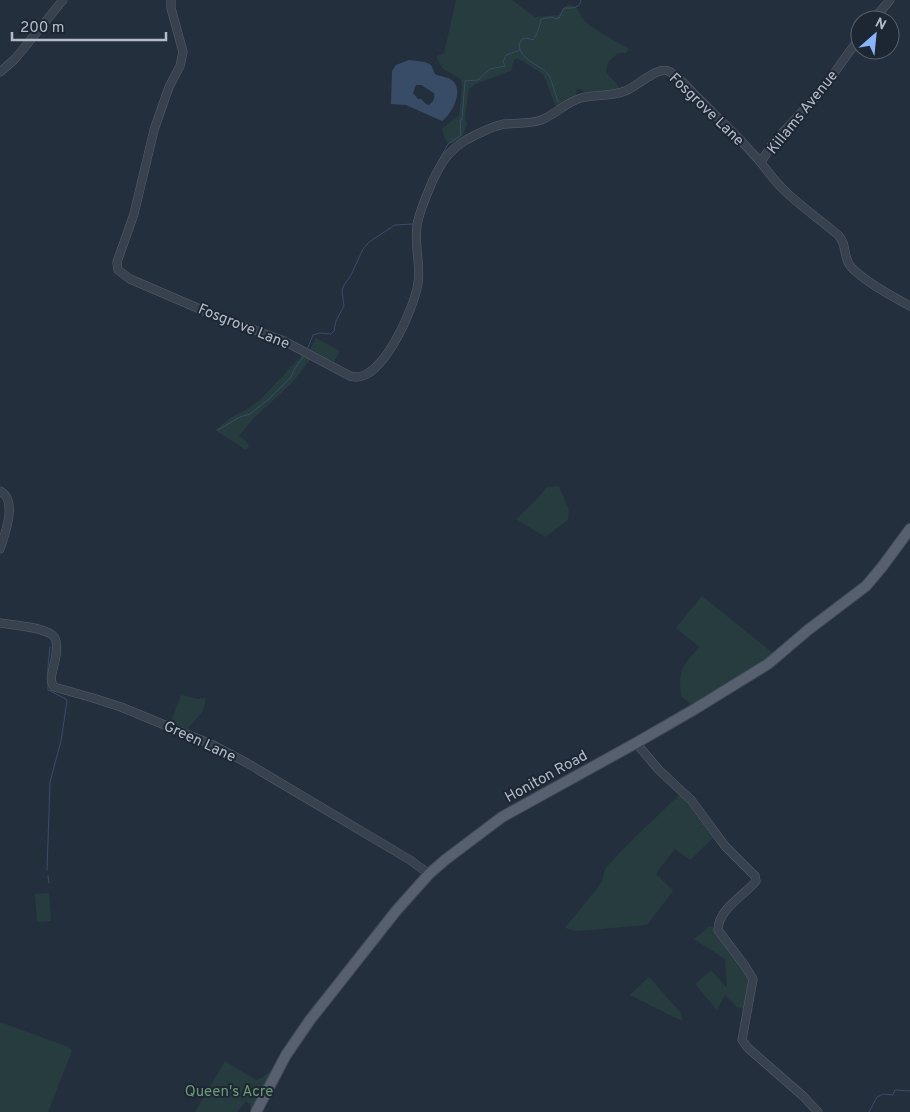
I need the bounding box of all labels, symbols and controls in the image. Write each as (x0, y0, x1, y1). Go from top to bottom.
scale bar (12, 10, 166, 42)
north arrow (850, 10, 900, 60)
text: N (872, 15, 889, 35)
text: 200 m (20, 19, 65, 38)
street label: Killams Avenue (764, 67, 843, 159)
street label: Fosgrove Lane (664, 70, 747, 151)
street label: Fosgrove Lane (195, 300, 292, 354)
street label: Green Lane (160, 717, 239, 767)
street label: Honiton Road (502, 747, 591, 808)
park label: Queen's Acre (185, 1083, 273, 1102)

